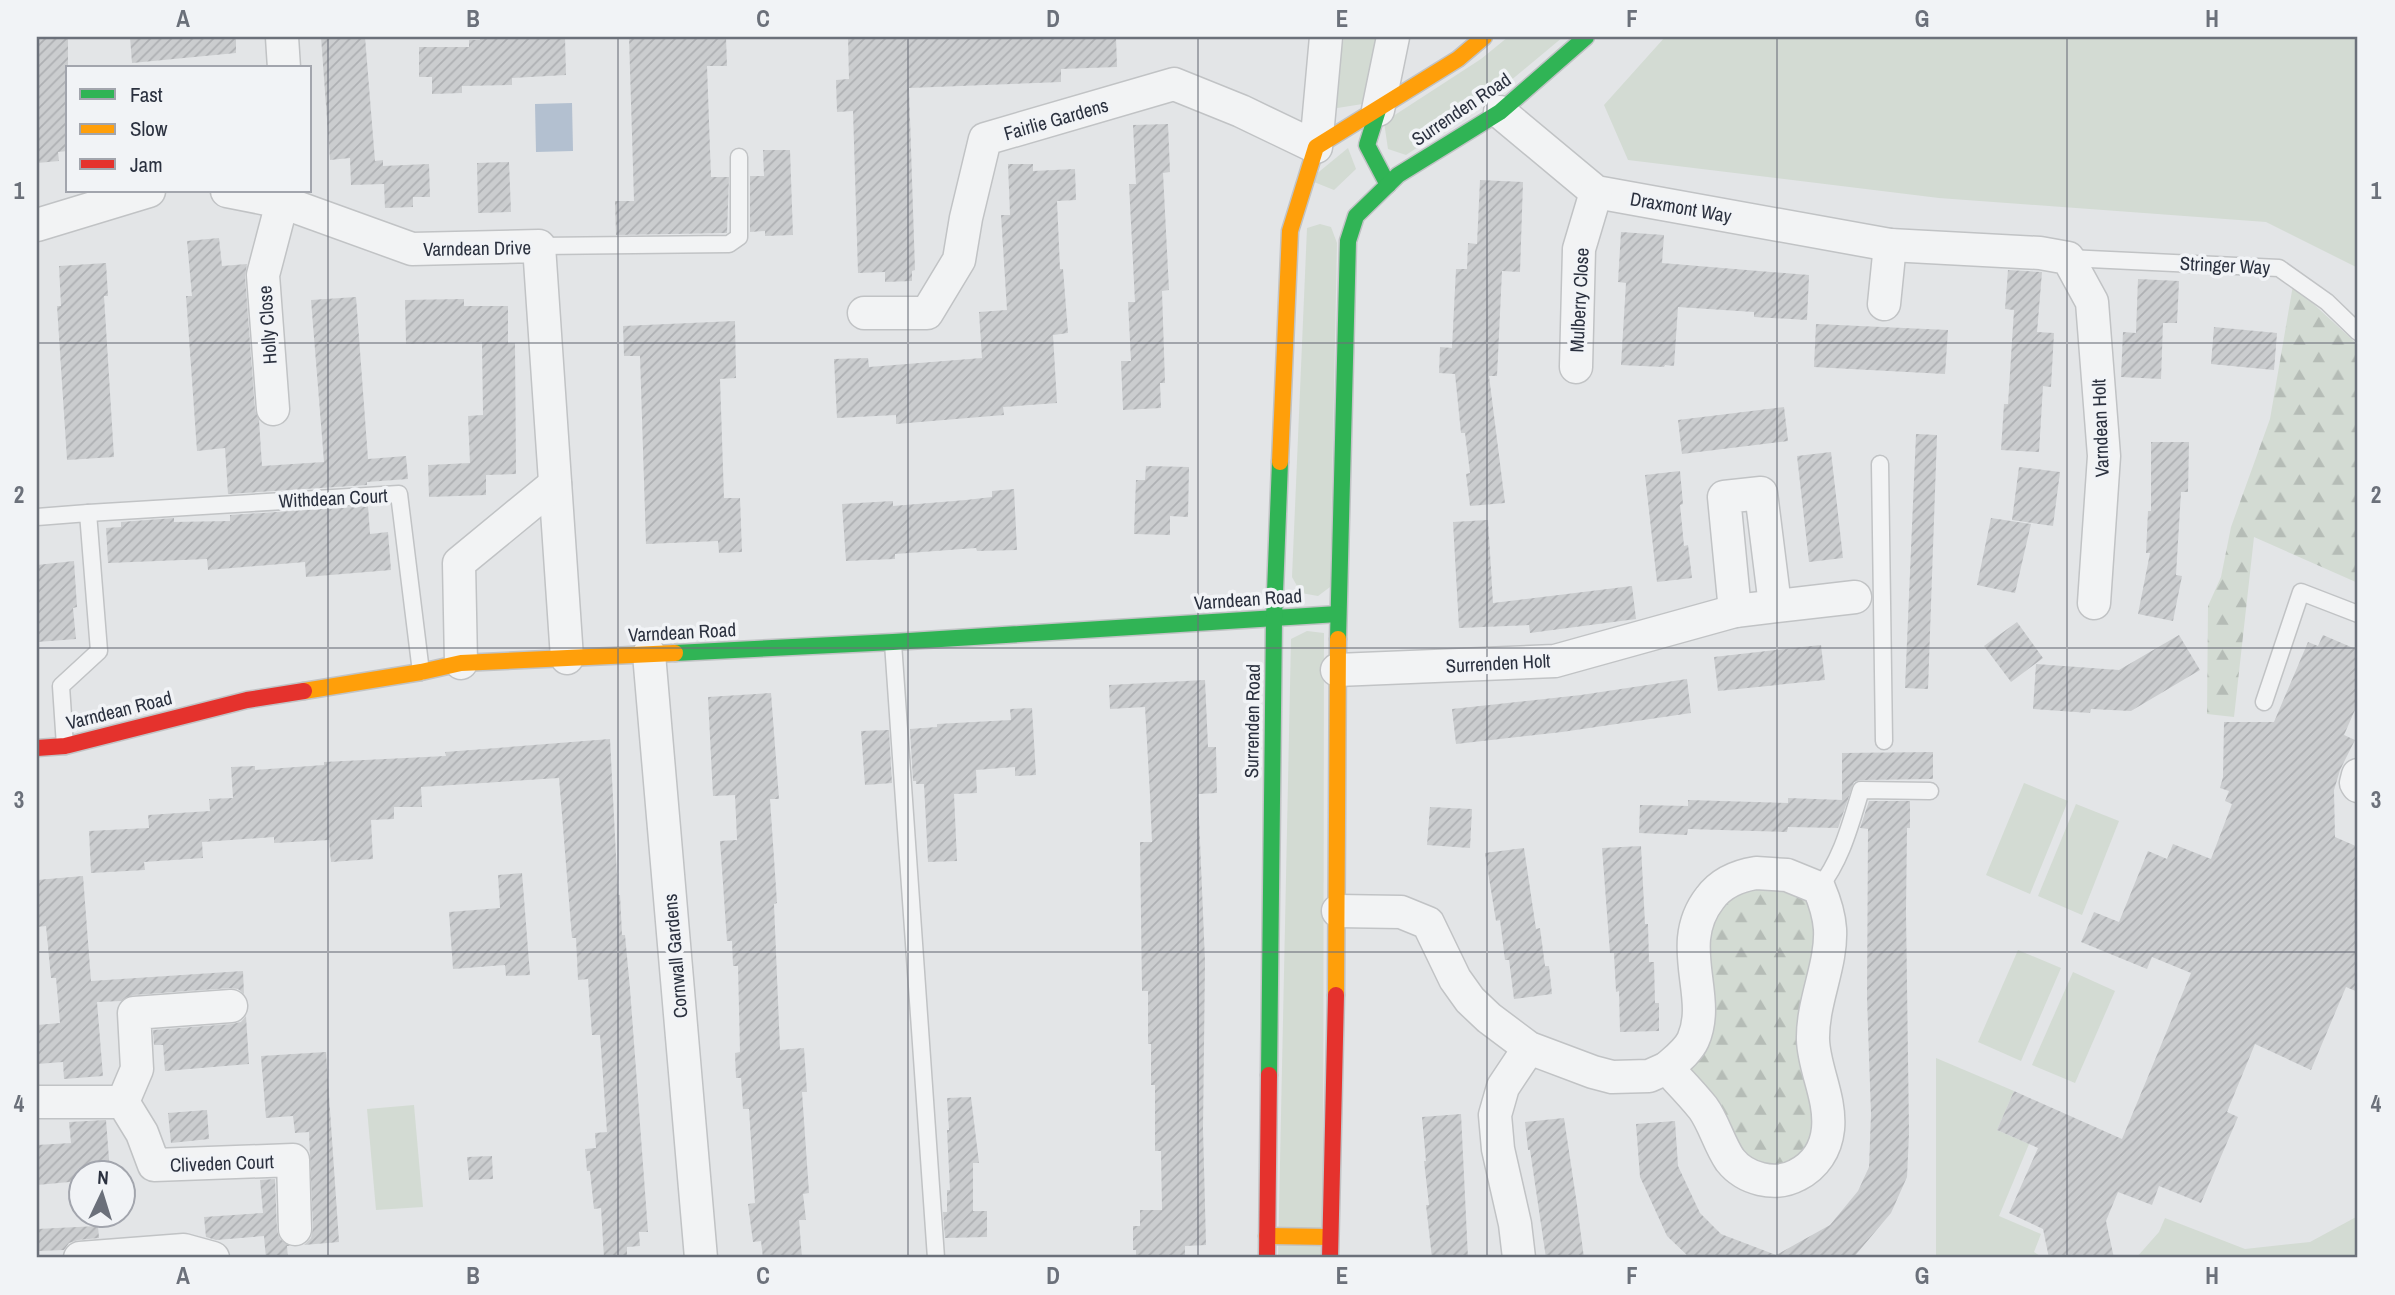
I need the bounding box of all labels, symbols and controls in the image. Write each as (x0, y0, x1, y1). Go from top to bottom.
text: A (176, 3, 190, 34)
text: B (466, 3, 480, 34)
text: C (756, 3, 770, 34)
text: D (1046, 3, 1060, 34)
text: E (1336, 3, 1348, 34)
text: F (1626, 3, 1638, 34)
text: G (1915, 3, 1929, 34)
text: H (2205, 3, 2219, 34)
legend (66, 66, 312, 192)
street label: Surrenden Road (1406, 66, 1516, 152)
text: Fast (130, 80, 163, 109)
street label: Fairlie Gardens (1001, 92, 1111, 146)
text: Slow (130, 114, 168, 143)
text: Jam (130, 150, 163, 179)
text: 1 (14, 175, 25, 206)
text: 1 (2371, 175, 2382, 206)
street label: Draxmont Way (1628, 185, 1734, 229)
street label: Varndean Drive (423, 234, 531, 262)
street label: Mulberry Close (1563, 247, 1595, 353)
street label: Stringer Way (2179, 250, 2271, 280)
street label: Holly Close (251, 285, 283, 365)
street label: Varndean Holt (2085, 378, 2115, 478)
text: 2 (14, 479, 24, 510)
text: 2 (2371, 479, 2381, 510)
street label: Withdean Court (278, 482, 389, 514)
street label: Varndean Road (1193, 582, 1303, 616)
street label: Varndean Road (627, 616, 737, 648)
street label: Surrenden Holt (1445, 647, 1552, 679)
street label: Surrenden Road (1238, 664, 1266, 778)
street label: Varndean Road (63, 684, 175, 736)
text: 3 (14, 784, 24, 815)
text: 3 (2371, 784, 2381, 815)
street label: Cornwall Gardens (657, 893, 693, 1019)
text: 4 (14, 1088, 25, 1119)
text: 4 (2371, 1088, 2382, 1119)
street label: Cliveden Court (170, 1148, 275, 1178)
north arrow (66, 1158, 136, 1228)
text: N (97, 1164, 110, 1190)
text: A (176, 1260, 190, 1291)
text: B (466, 1260, 480, 1291)
text: C (756, 1260, 770, 1291)
text: D (1046, 1260, 1060, 1291)
text: E (1336, 1260, 1348, 1291)
text: F (1626, 1260, 1638, 1291)
text: G (1915, 1260, 1929, 1291)
text: H (2205, 1260, 2219, 1291)

